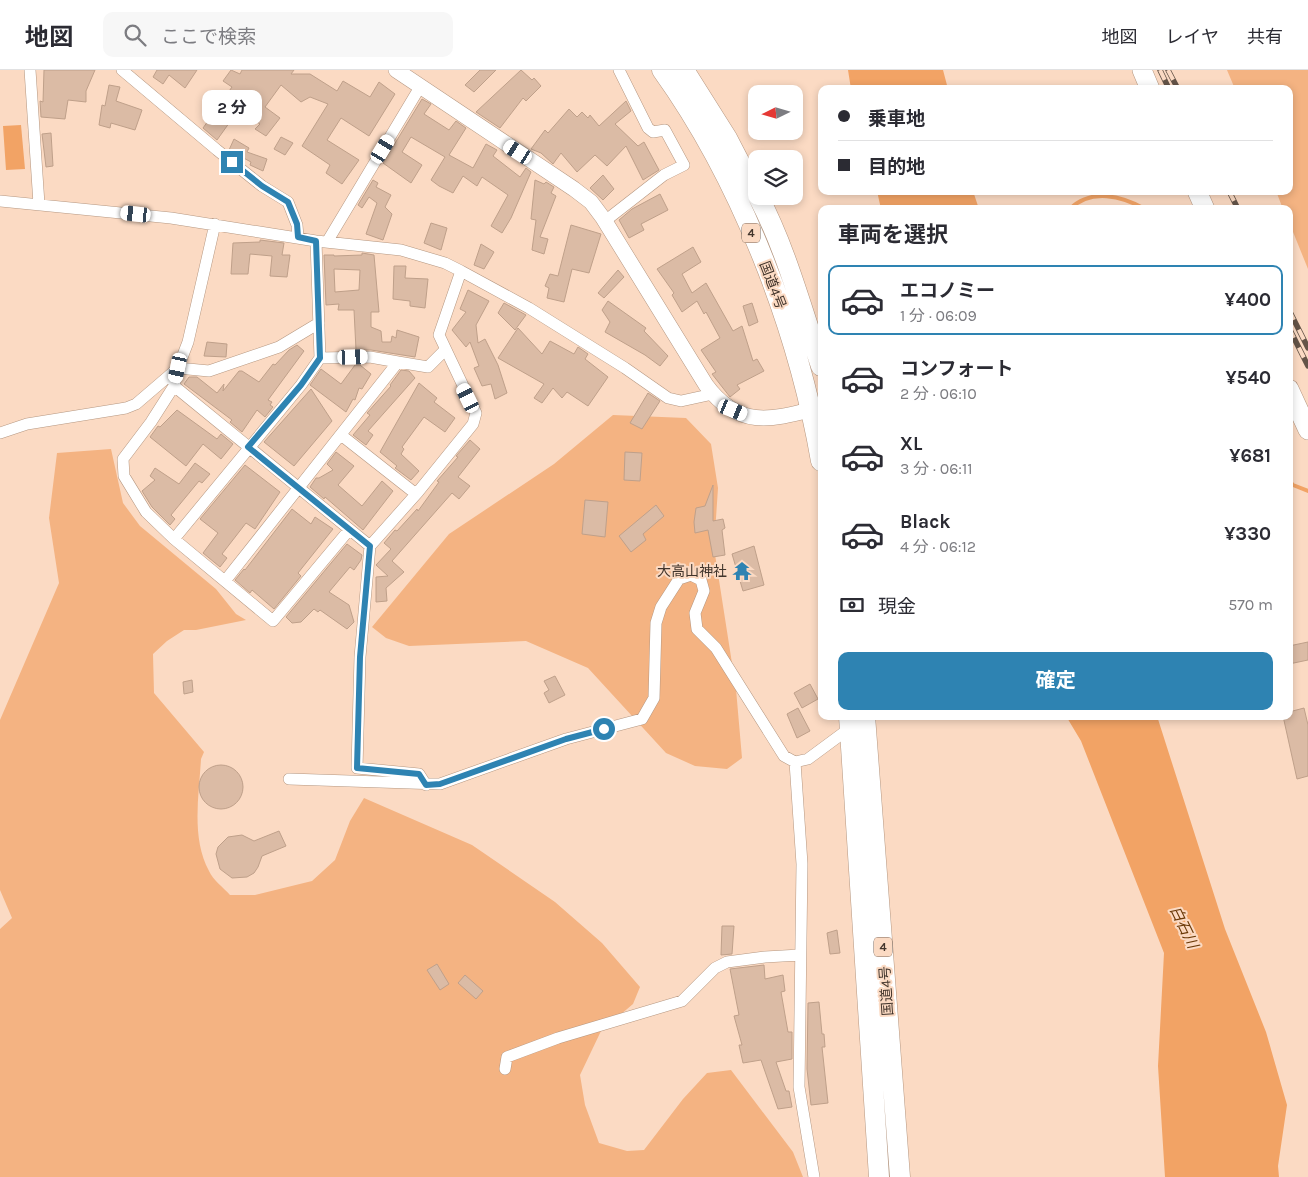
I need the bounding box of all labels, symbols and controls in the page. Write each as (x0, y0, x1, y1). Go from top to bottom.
search box (103, 12, 453, 57)
icon: search (121, 21, 149, 49)
text: 地図 (25, 23, 73, 51)
text: ここで検索 (161, 26, 256, 48)
text: 地図 (1102, 26, 1138, 48)
text: レイヤ (1166, 26, 1219, 48)
text: 共有 (1247, 26, 1283, 48)
north arrow (748, 85, 802, 140)
map controls (748, 85, 803, 205)
callout: 2 分 (202, 89, 262, 124)
text: 2 分 (217, 98, 247, 117)
text: 乗車地 (868, 108, 925, 130)
car (368, 132, 397, 166)
car (501, 138, 534, 166)
button: layers (748, 150, 803, 205)
route end (221, 151, 243, 173)
text: 目的地 (868, 156, 925, 178)
car (120, 205, 151, 223)
text: 車両を選択 (838, 222, 948, 248)
road number: 4 (742, 224, 760, 242)
street label: 国道4号 (756, 259, 789, 311)
icon: car (840, 278, 885, 323)
text: エコノミー (900, 280, 995, 302)
text: ¥400 (1225, 289, 1271, 311)
text: 1 分 · 06:09 (900, 306, 977, 325)
car (337, 349, 368, 365)
car (167, 352, 188, 384)
icon: car (840, 356, 885, 401)
text: コンフォート (900, 358, 1013, 380)
text: ¥540 (1225, 367, 1271, 389)
car (454, 381, 481, 415)
text: 2 分 · 06:10 (900, 384, 977, 403)
car (716, 397, 749, 423)
text: XL (900, 433, 922, 455)
icon: car (840, 434, 885, 479)
text: ¥681 (1229, 445, 1271, 467)
text: 3 分 · 06:11 (900, 459, 973, 478)
text: Black (900, 511, 951, 533)
icon: car (840, 512, 885, 557)
text: ¥330 (1224, 523, 1271, 545)
text: 4 分 · 06:12 (900, 537, 976, 556)
temple icon: 大高山神社 (731, 560, 753, 582)
place label: 大高山神社 (657, 563, 727, 580)
icon: cash (838, 591, 866, 619)
text: 570 m (1228, 595, 1273, 614)
text: 現金 (878, 596, 916, 618)
button: 確定 (838, 652, 1273, 710)
route start (593, 718, 615, 740)
water label: 白石川 (1166, 903, 1203, 953)
road number: 4 (874, 938, 892, 956)
street label: 国道4号 (876, 966, 897, 1016)

